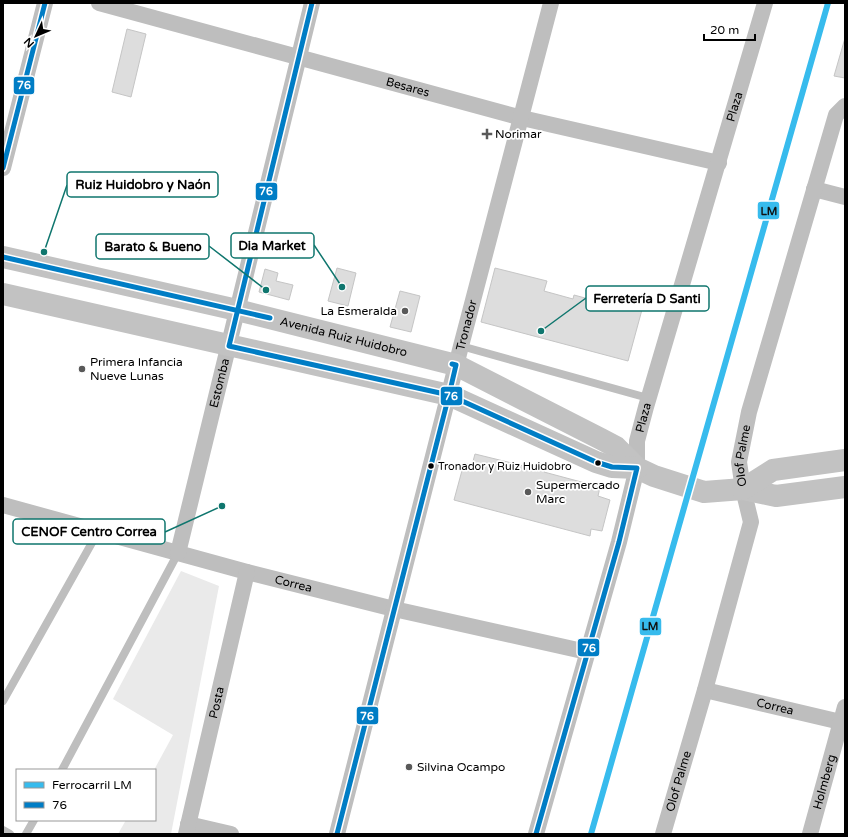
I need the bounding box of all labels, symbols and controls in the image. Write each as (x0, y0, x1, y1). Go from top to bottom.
north arrow (16, 16, 56, 56)
scale bar (704, 16, 755, 42)
text: 20 m (710, 23, 739, 37)
text: N (21, 35, 37, 50)
street label: Besares (384, 74, 431, 100)
line badge: 76 (13, 76, 35, 95)
text: 76 (17, 79, 31, 92)
street label: Plaza (723, 90, 745, 123)
place label: Norimar (495, 127, 542, 141)
marker: Norimar (482, 129, 492, 139)
callout: Ruiz Huidobro y Naón (67, 172, 218, 197)
text: Ruiz Huidobro y Naón (75, 177, 211, 193)
line badge: 76 (255, 182, 278, 201)
text: 76 (259, 185, 273, 198)
line badge: LM (757, 201, 780, 220)
text: LM (761, 205, 777, 218)
callout: Dia Market (231, 233, 314, 258)
callout: Barato & Bueno (96, 234, 209, 259)
text: Dia Market (238, 238, 306, 254)
text: Barato & Bueno (104, 239, 202, 255)
callout: Ferretería D Santi (586, 286, 709, 311)
text: Ferretería D Santi (593, 291, 701, 307)
street label: Tronador (453, 298, 480, 352)
place label: La Esmeralda (320, 304, 397, 318)
marker: La Esmeralda (400, 306, 410, 316)
street label: Avenida Ruiz Huidobro (279, 314, 409, 360)
place label: Primera Infancia Nueve Lunas (90, 355, 183, 383)
street label: Estomba (207, 357, 232, 409)
marker: Primera Infancia Nueve Lunas (77, 364, 87, 374)
line badge: 76 (440, 386, 463, 406)
text: 76 (444, 390, 458, 403)
street label: Plaza (633, 401, 654, 434)
street label: Olof Palme (732, 423, 753, 488)
unlabelled marker (593, 458, 603, 468)
place label: Tronador y Ruiz Huidobro (438, 460, 572, 473)
marker: Tronador y Ruiz Huidobro (426, 461, 436, 471)
place label: Supermercado Marc (536, 478, 620, 506)
marker: Supermercado Marc (523, 487, 533, 497)
callout: CENOF Centro Correa (13, 519, 165, 544)
text: CENOF Centro Correa (21, 524, 157, 540)
street label: Correa (273, 572, 314, 595)
line badge: LM (639, 617, 662, 636)
text: LM (642, 620, 658, 633)
line badge: 76 (577, 638, 600, 657)
text: 76 (582, 642, 596, 655)
street label: Posta (206, 685, 227, 720)
street label: Correa (755, 695, 795, 718)
line badge: 76 (356, 706, 379, 725)
text: 76 (360, 710, 374, 723)
street label: Olof Palme (663, 749, 694, 813)
street label: Holmberg (810, 753, 839, 811)
place label: Silvina Ocampo (417, 760, 505, 774)
marker: Silvina Ocampo (404, 762, 414, 772)
legend (16, 769, 156, 821)
text: Ferrocarril LM (52, 778, 132, 792)
text: 76 (52, 798, 67, 812)

